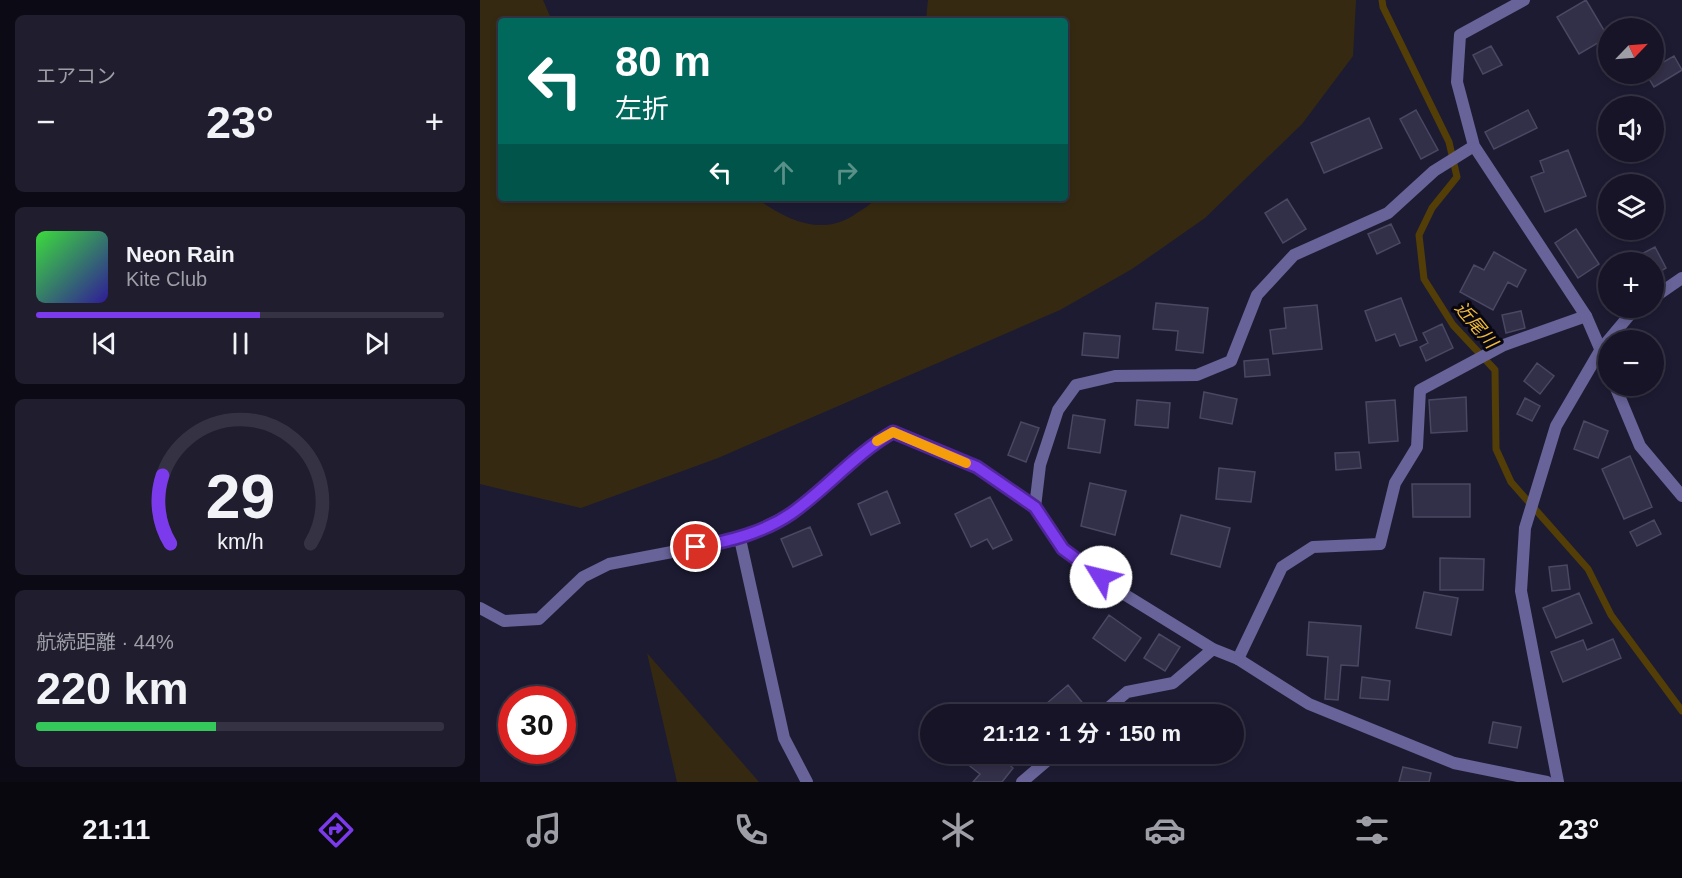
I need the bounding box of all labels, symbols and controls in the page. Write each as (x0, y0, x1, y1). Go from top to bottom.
north arrow (1598, 18, 1664, 84)
map controls (1598, 18, 1664, 396)
text: 80 m (615, 38, 711, 85)
icon: left (516, 42, 594, 120)
text: エアコン (36, 65, 116, 87)
text: 左折 (615, 94, 669, 124)
button: sound (1598, 96, 1664, 162)
text: 23° (206, 97, 274, 148)
text: − (36, 103, 55, 140)
text: + (425, 103, 444, 140)
icon: left (704, 156, 737, 189)
icon: ahead (767, 156, 800, 189)
icon: right (830, 156, 863, 189)
button: layers (1598, 174, 1664, 240)
text: Neon Rain (126, 242, 235, 267)
button: + (1598, 252, 1664, 318)
text: Kite Club (126, 268, 207, 290)
water label: 近尾川 (1451, 298, 1502, 354)
icon: previous (88, 327, 121, 360)
icon: pause (224, 327, 257, 360)
icon: next (360, 327, 393, 360)
button: − (1598, 330, 1664, 396)
text: 29 (205, 462, 275, 531)
pin (670, 521, 721, 572)
text: km/h (217, 530, 263, 554)
icon: arrive (679, 530, 712, 563)
position arrow (1069, 545, 1133, 609)
text: 航続距離 · 44% (36, 631, 174, 653)
text: 220 km (36, 663, 189, 714)
speed limit sign: 30 (498, 686, 576, 764)
text: 21:12 · 1 分 · 150 m (983, 721, 1181, 746)
icon: directions (315, 809, 357, 851)
icon: music (523, 809, 565, 851)
icon: phone (730, 809, 772, 851)
icon: climate (937, 809, 979, 851)
icon: car (1144, 809, 1186, 851)
icon: filters (1351, 809, 1393, 851)
text: 21:11 (83, 815, 150, 845)
text: 23° (1558, 815, 1599, 845)

